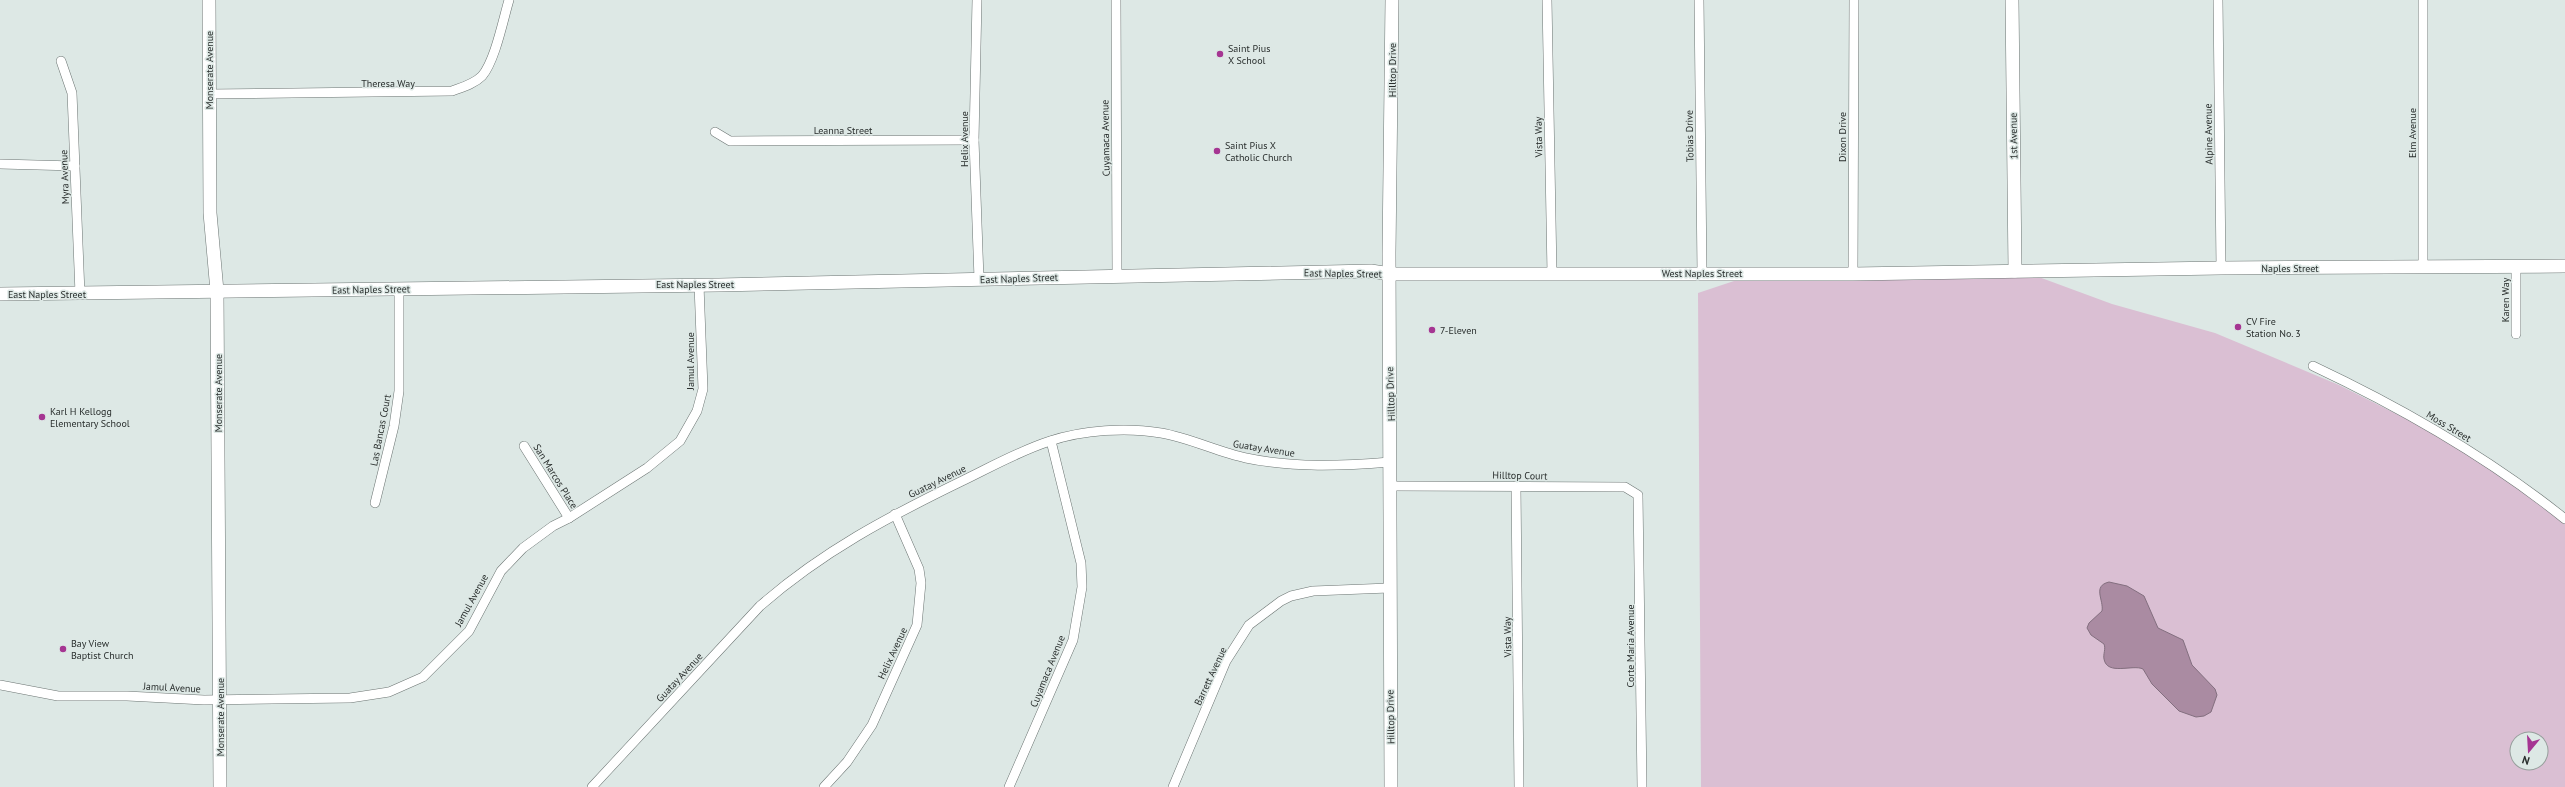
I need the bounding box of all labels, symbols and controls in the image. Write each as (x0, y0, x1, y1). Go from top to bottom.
street label: Monserate Avenue (203, 31, 216, 109)
place label: Saint Pius X School (1228, 42, 1270, 67)
street label: Hilltop Drive (1386, 43, 1399, 97)
marker: Saint Pius X School (1215, 49, 1225, 59)
street label: Theresa Way (361, 77, 415, 90)
street label: Cuyamaca Avenue (1098, 100, 1113, 176)
street label: Alpine Avenue (2201, 103, 2216, 165)
street label: Elm Avenue (2406, 108, 2419, 158)
street label: Tobias Drive (1683, 110, 1696, 162)
street label: Helix Avenue (958, 111, 971, 167)
street label: Dixon Drive (1836, 112, 1849, 162)
street label: 1st Avenue (2007, 113, 2020, 159)
street label: Vista Way (1532, 116, 1545, 159)
street label: Leanna Street (814, 124, 873, 137)
place label: Saint Pius X Catholic Church (1225, 139, 1292, 164)
marker: Saint Pius X Catholic Church (1212, 146, 1222, 156)
street label: Myra Avenue (57, 150, 72, 204)
street label: Naples Street (2261, 262, 2319, 275)
street label: East Naples Street (1304, 266, 1383, 281)
street label: West Naples Street (1662, 267, 1743, 280)
street label: East Naples Street (980, 271, 1059, 286)
street label: Karen Way (2499, 277, 2512, 322)
street label: East Naples Street (656, 278, 735, 291)
street label: East Naples Street (332, 282, 411, 297)
street label: East Naples Street (8, 288, 87, 301)
place label: CV Fire Station No. 3 (2246, 315, 2301, 340)
marker: CV Fire Station No. 3 (2233, 322, 2243, 332)
place label: 7-Eleven (1440, 324, 1477, 337)
marker: 7-Eleven (1427, 325, 1437, 335)
street label: Jamul Avenue (684, 332, 697, 391)
street label: Monserate Avenue (212, 354, 225, 432)
street label: Hilltop Drive (1383, 367, 1398, 421)
street label: Las Bancas Court (367, 393, 394, 467)
place label: Karl H Kellogg Elementary School (50, 405, 130, 430)
street label: Moss Street (2424, 408, 2474, 445)
marker: Karl H Kellogg Elementary School (37, 412, 47, 422)
street label: Guatay Avenue (1232, 437, 1296, 460)
street label: San Marcos Place (530, 441, 581, 511)
street label: Guatay Avenue (906, 462, 968, 501)
street label: Hilltop Court (1492, 469, 1548, 482)
street label: Jamul Avenue (451, 572, 491, 630)
street label: Corte Maria Avenue (1624, 605, 1637, 687)
street label: Vista Way (1501, 616, 1514, 659)
street label: Helix Avenue (875, 625, 910, 681)
street label: Cuyamaca Avenue (1027, 633, 1068, 709)
place label: Bay View Baptist Church (71, 637, 134, 662)
marker: Bay View Baptist Church (58, 644, 68, 654)
street label: Barrett Avenue (1191, 645, 1230, 708)
street label: Guatay Avenue (653, 650, 706, 705)
street label: Monserate Avenue (214, 678, 227, 756)
street label: Jamul Avenue (142, 679, 201, 696)
street label: Hilltop Drive (1384, 690, 1397, 744)
north arrow (2509, 731, 2549, 771)
text: N (2520, 753, 2532, 768)

